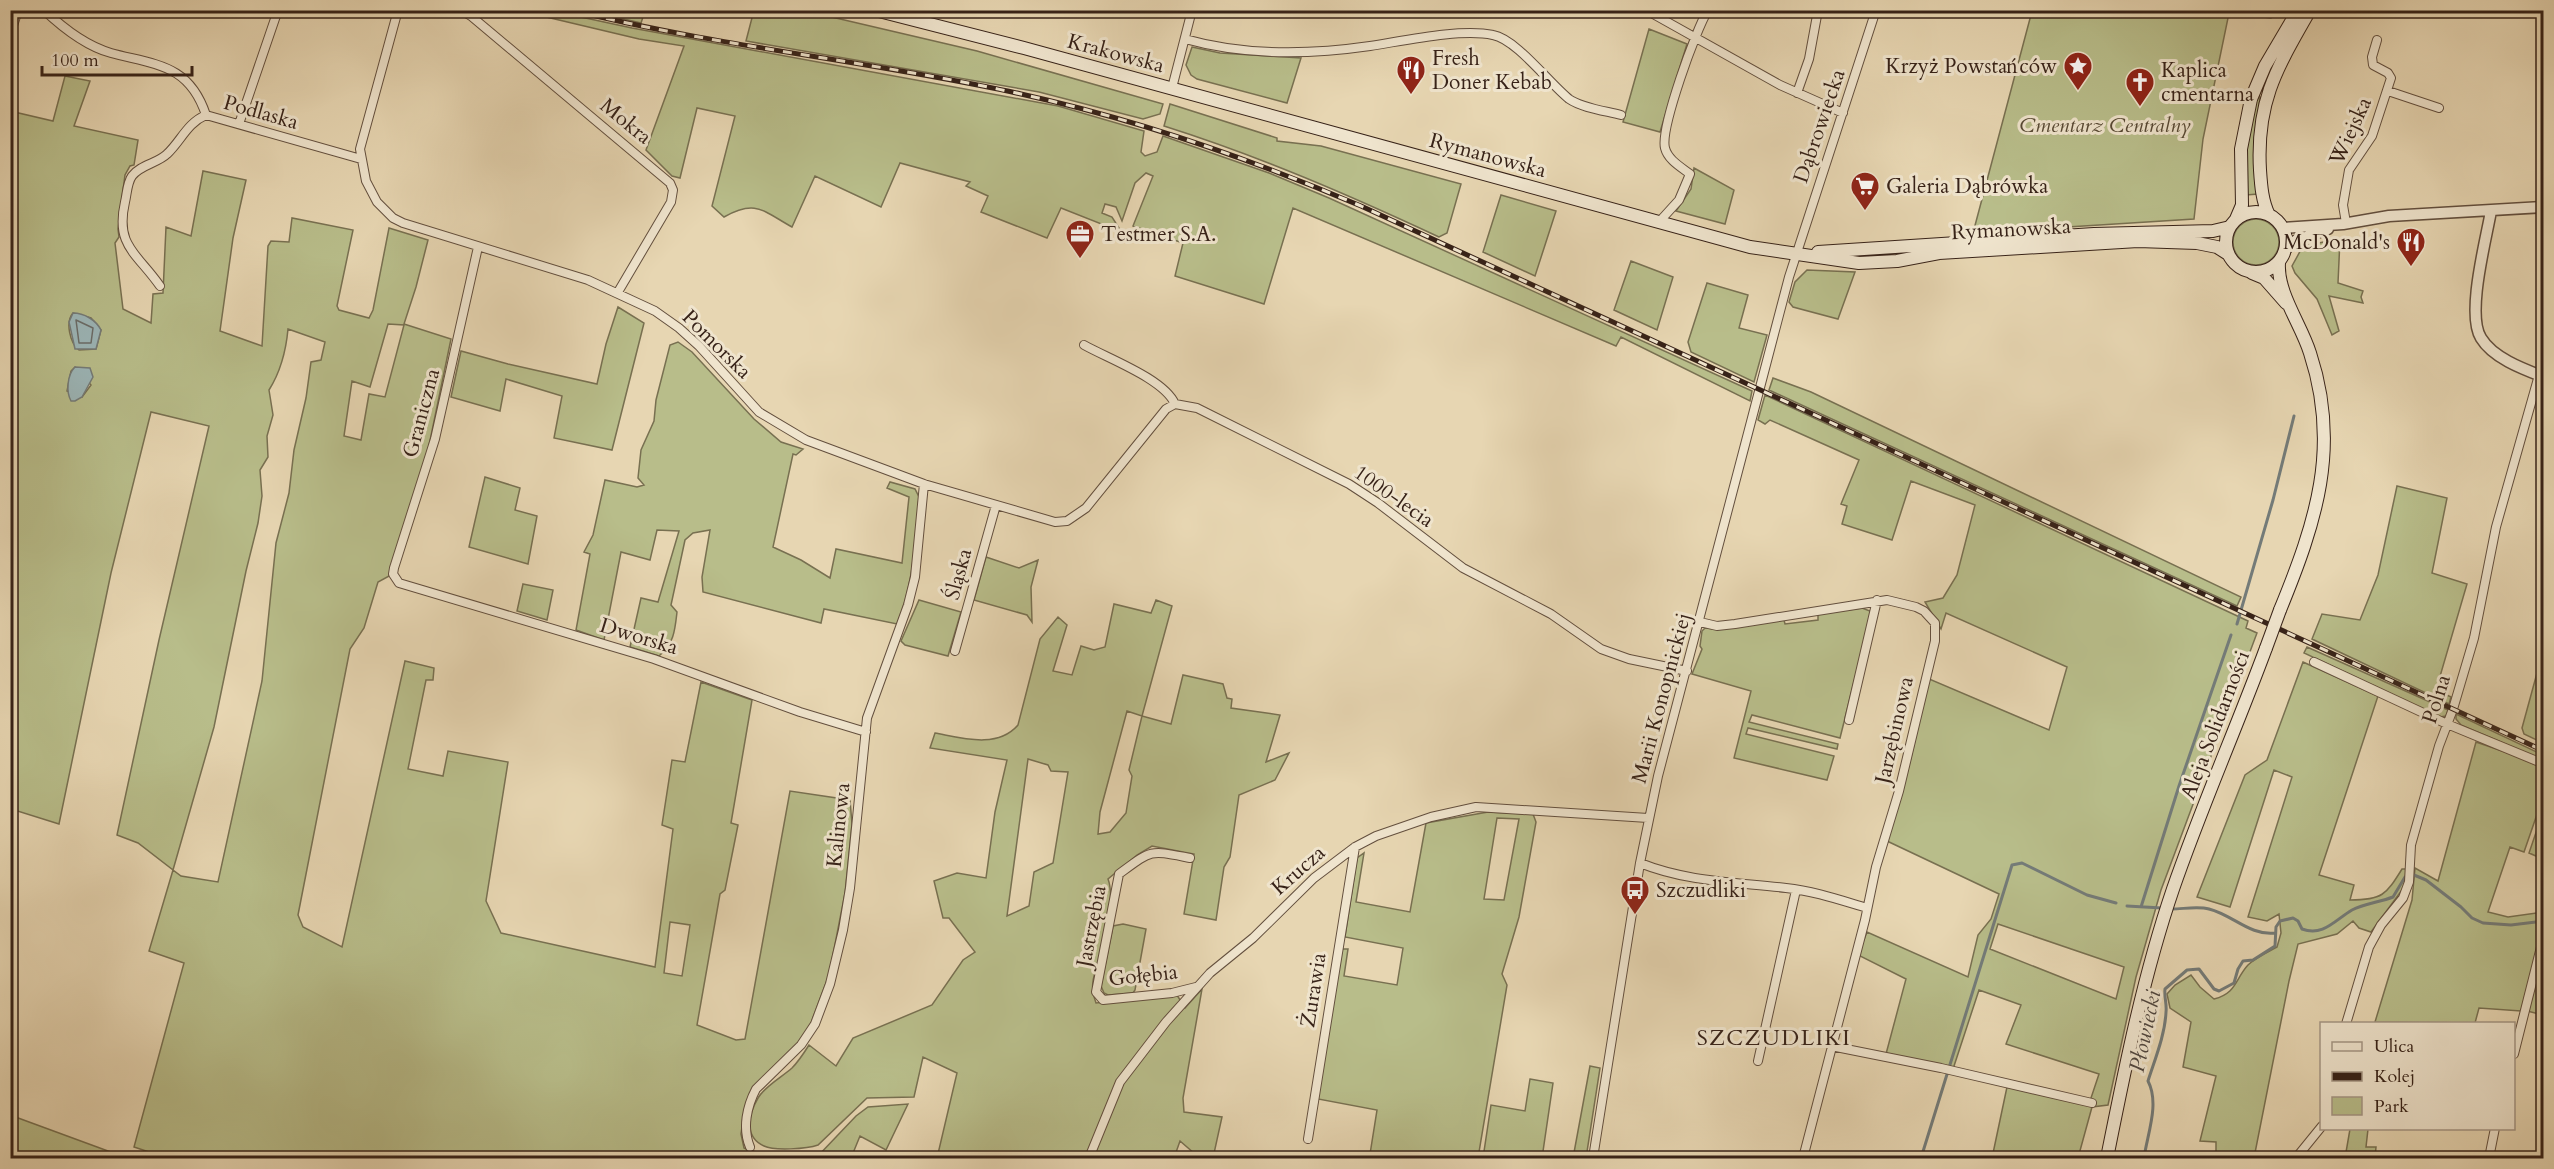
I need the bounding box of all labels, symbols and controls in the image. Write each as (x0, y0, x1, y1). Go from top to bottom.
street label: Krakowska (1064, 27, 1167, 80)
scale bar (42, 39, 192, 77)
place label: Fresh Doner Kebab (1432, 44, 1552, 97)
text: 100 m (51, 48, 99, 73)
place icon: Krzyż Powstańców (2062, 50, 2094, 92)
place label: Krzyż Powstańców (1885, 52, 2057, 81)
restaurant icon: Fresh Doner Kebab (1395, 54, 1427, 96)
place label: Kaplica cmentarna (2161, 56, 2254, 109)
street label: Dąbrowiecka (1786, 65, 1852, 187)
church icon: Kaplica cmentarna (2124, 66, 2156, 108)
street label: Podlaska (220, 88, 302, 137)
street label: Mokra (594, 92, 658, 151)
street label: Wiejska (2322, 93, 2379, 171)
park label: Cmentarz Centralny (2019, 111, 2191, 140)
street label: Rymanowska (1426, 126, 1550, 185)
supermarket icon: Galeria Dąbrówka (1849, 170, 1881, 212)
place label: Galeria Dąbrówka (1886, 172, 2048, 201)
street label: Rymanowska (1950, 212, 2072, 247)
office icon: Testmer S.A. (1064, 218, 1096, 260)
place label: Testmer S.A. (1101, 220, 1216, 249)
restaurant icon: McDonald's (2395, 226, 2427, 268)
place label: McDonald's (2283, 228, 2390, 257)
street label: Pomorska (675, 303, 758, 386)
street label: Graniczna (396, 365, 447, 461)
street label: 1000-lecia (1348, 458, 1440, 535)
street label: Śląska (937, 545, 979, 603)
street label: Marii Konopnickiej (1625, 610, 1698, 787)
street label: Dworska (596, 611, 681, 662)
street label: Aleja Solidarności (2174, 646, 2257, 804)
street label: Polna (2415, 671, 2458, 727)
street label: Jarzębinowa (1867, 674, 1921, 789)
street label: Kalinowa (820, 781, 857, 869)
street label: Krucza (1265, 839, 1332, 902)
bus stop icon: Szczudliki (1619, 874, 1651, 916)
place label: Szczudliki (1656, 876, 1746, 905)
street label: Jastrzębia (1069, 883, 1114, 972)
street label: Żurawia (1293, 951, 1334, 1029)
street label: Gołębia (1107, 957, 1179, 994)
water label: Płowiecki (2122, 987, 2168, 1075)
legend (2320, 1022, 2515, 1130)
district label: SZCZUDLIKI (1697, 1023, 1851, 1053)
text: Ulica (2374, 1034, 2415, 1059)
text: Kolej (2374, 1064, 2415, 1089)
text: Park (2374, 1094, 2409, 1119)

